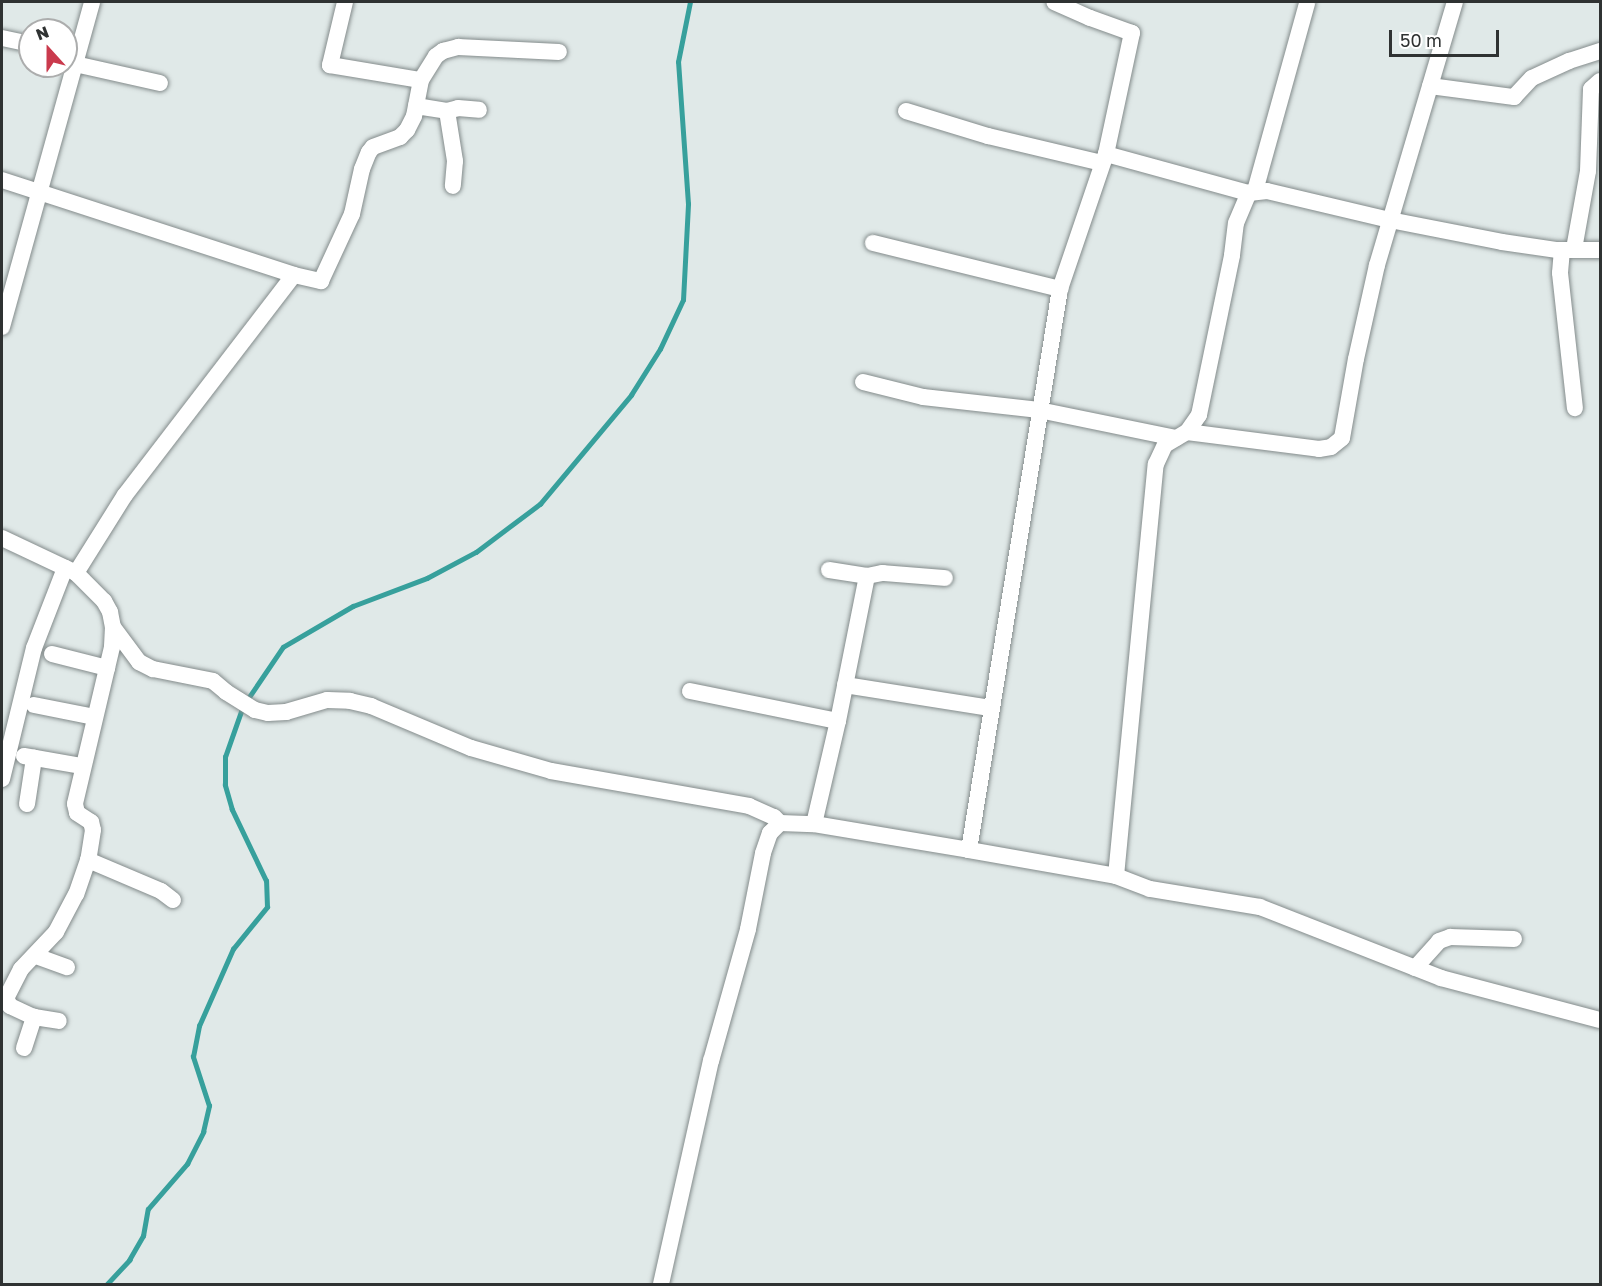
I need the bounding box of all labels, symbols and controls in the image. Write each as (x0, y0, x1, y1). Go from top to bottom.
north arrow (18, 18, 78, 78)
scale bar (1392, 18, 1502, 56)
text: N (33, 22, 52, 45)
text: 50 m (1400, 29, 1442, 51)

